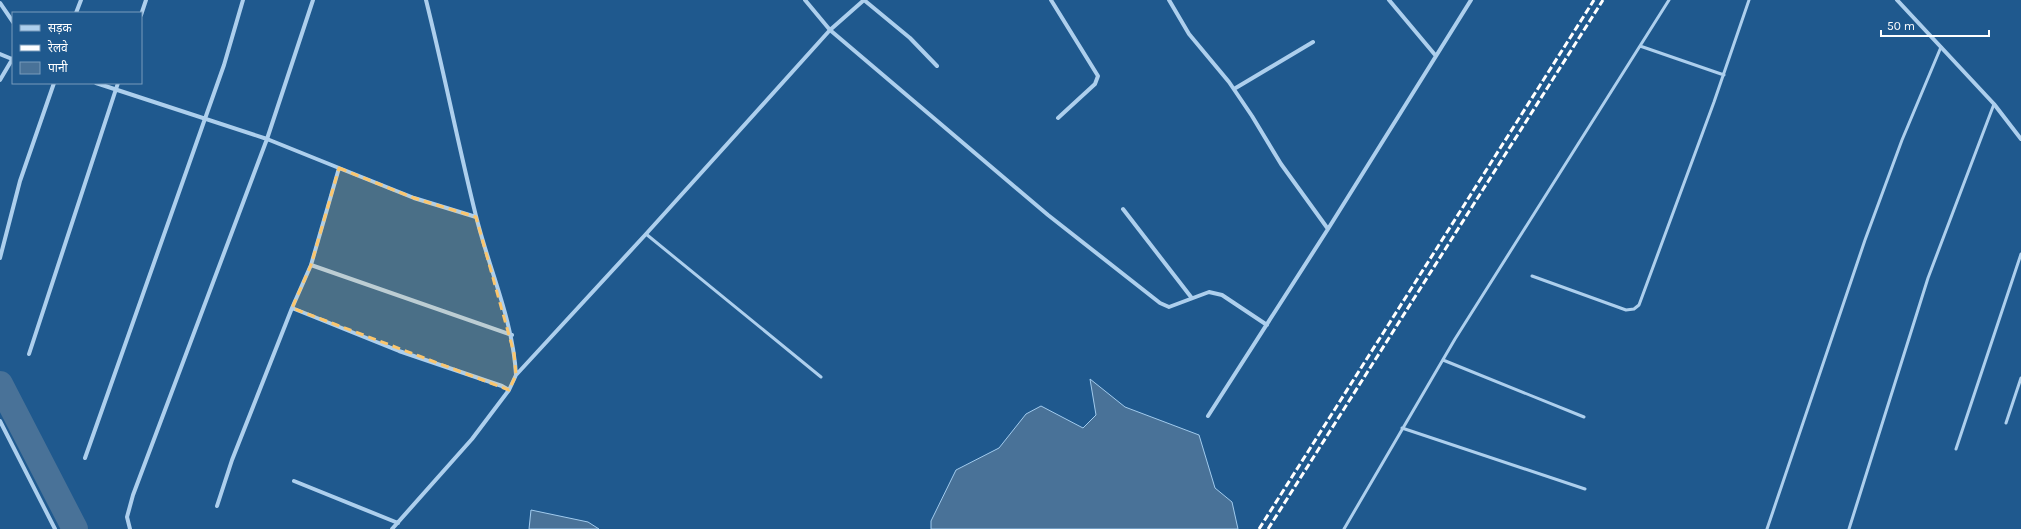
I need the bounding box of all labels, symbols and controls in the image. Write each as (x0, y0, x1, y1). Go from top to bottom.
legend (12, 12, 142, 84)
scale bar (1881, 12, 1989, 38)
text: 50 m (1887, 19, 1915, 33)
text: सड़क (48, 21, 73, 35)
text: रेलवे (48, 40, 68, 55)
text: पानी (48, 60, 69, 75)

